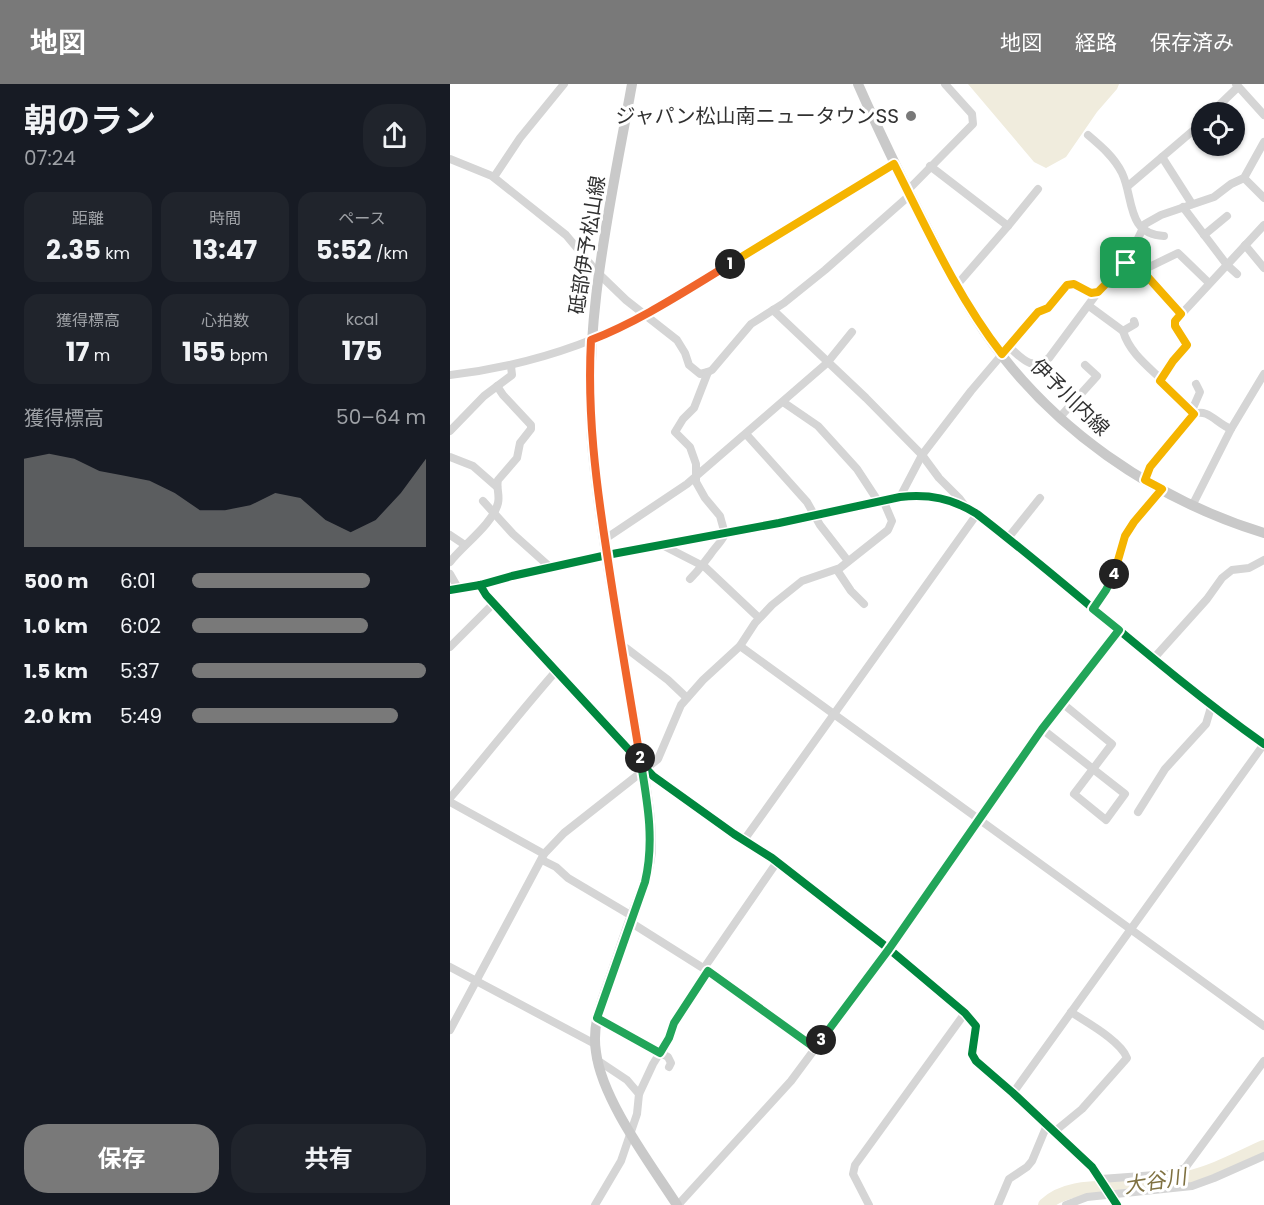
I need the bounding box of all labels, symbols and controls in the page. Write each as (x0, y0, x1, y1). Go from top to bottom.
text: 地図 (30, 23, 86, 62)
text: 地図 (1000, 28, 1042, 57)
text: 経路 (1075, 28, 1117, 57)
text: 保存済み (1150, 28, 1234, 57)
text: 朝のラン (24, 97, 156, 144)
place label: ジャパン松山南ニュータウンSS (616, 102, 899, 130)
map controls (1191, 102, 1245, 156)
button: locate (1191, 102, 1245, 156)
button: share (363, 104, 426, 167)
marker: ジャパン松山南ニュータウンSS (904, 109, 918, 123)
text: 07:24 (24, 144, 76, 172)
street label: 砥部伊予松山線 (562, 174, 612, 316)
text: 距離 (72, 207, 104, 230)
text: 時間 (209, 207, 241, 230)
text: ペース (338, 207, 386, 230)
text: 2.35 (46, 232, 101, 268)
text: 13:47 (193, 232, 257, 268)
text: 5:52 (316, 232, 372, 268)
pin (1100, 237, 1151, 288)
text: km (101, 242, 130, 265)
text: /km (372, 242, 408, 265)
icon: arrive (1109, 246, 1142, 279)
pin: 1 (715, 249, 745, 279)
text: 1 (727, 252, 733, 275)
text: kcal (346, 308, 378, 331)
text: 獲得標高 (56, 309, 120, 332)
text: 心拍数 (201, 309, 249, 332)
text: 175 (342, 333, 382, 369)
text: 17 (66, 334, 89, 370)
text: 155 (182, 334, 226, 370)
text: m (89, 344, 110, 367)
text: bpm (226, 344, 268, 367)
street label: 伊予川内線 (1024, 352, 1116, 442)
text: 50–64 m (336, 403, 426, 431)
text: 獲得標高 (24, 404, 104, 432)
pin: 4 (1099, 559, 1129, 589)
text: 4 (1109, 562, 1119, 585)
text: 500 m (24, 567, 89, 595)
text: 6:01 (120, 567, 156, 595)
text: 1.0 km (24, 612, 88, 640)
text: 6:02 (120, 612, 161, 640)
text: 1.5 km (24, 657, 88, 685)
text: 5:37 (120, 657, 160, 685)
text: 2.0 km (24, 702, 92, 730)
text: 5:49 (120, 702, 162, 730)
pin: 2 (625, 743, 655, 773)
text: 2 (635, 746, 645, 769)
pin: 3 (806, 1025, 836, 1055)
text: 3 (816, 1028, 826, 1051)
button: 保存 (24, 1124, 219, 1193)
button: 共有 (231, 1124, 426, 1193)
water label: 大谷川 (1122, 1161, 1190, 1200)

